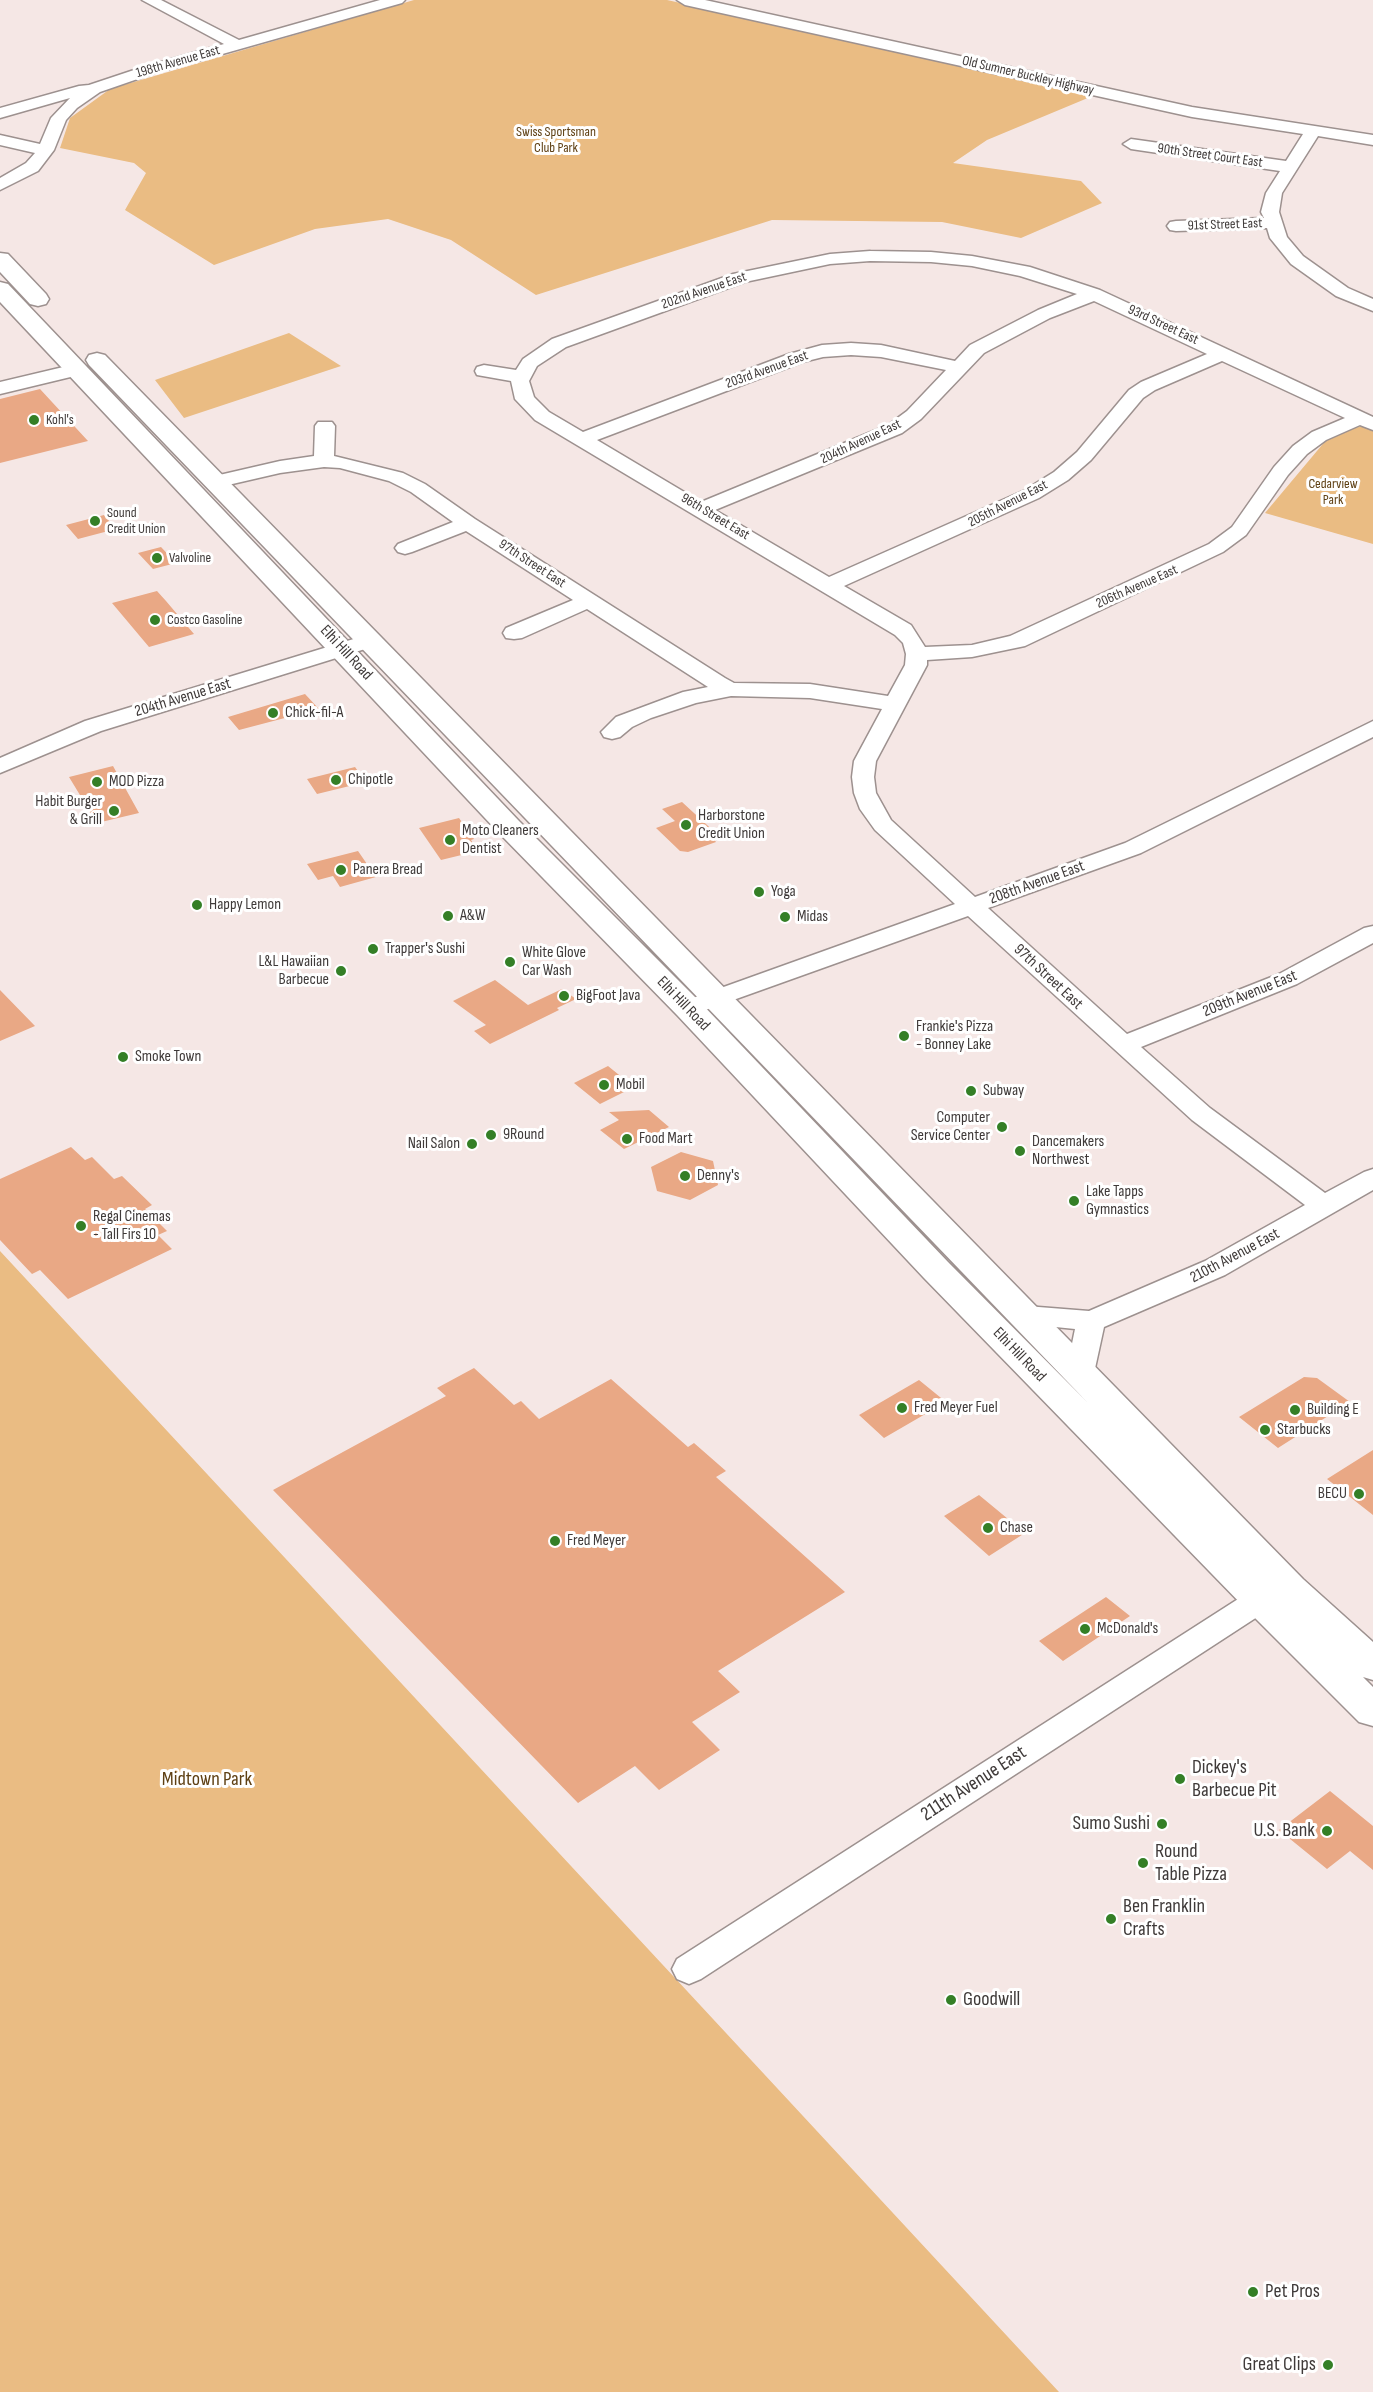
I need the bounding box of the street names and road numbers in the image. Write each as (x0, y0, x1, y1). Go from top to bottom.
street label: 198th Avenue East (134, 42, 222, 82)
street label: Old Sumner Buckley Highway (960, 53, 1096, 99)
street label: 90th Street Court East (1156, 140, 1264, 172)
street label: 91st Street East (1187, 215, 1263, 235)
street label: 202nd Avenue East (659, 269, 749, 313)
street label: 93rd Street East (1125, 301, 1201, 349)
street label: 203rd Avenue East (724, 347, 810, 393)
street label: 204th Avenue East (818, 416, 904, 468)
street label: 205th Avenue East (966, 477, 1050, 531)
street label: 96th Street East (678, 490, 752, 544)
street label: 97th Street East (495, 536, 569, 592)
street label: 206th Avenue East (1094, 562, 1180, 612)
street label: Elhi Hill Road (316, 622, 376, 684)
street label: 204th Avenue East (133, 674, 233, 722)
street label: 208th Avenue East (987, 857, 1087, 909)
street label: 97th Street East (1010, 940, 1086, 1014)
street label: 209th Avenue East (1200, 966, 1300, 1022)
street label: Elhi Hill Road (652, 973, 714, 1035)
street label: 210th Avenue East (1187, 1224, 1283, 1288)
street label: Elhi Hill Road (988, 1324, 1050, 1386)
street label: 211th Avenue East (917, 1741, 1031, 1827)

